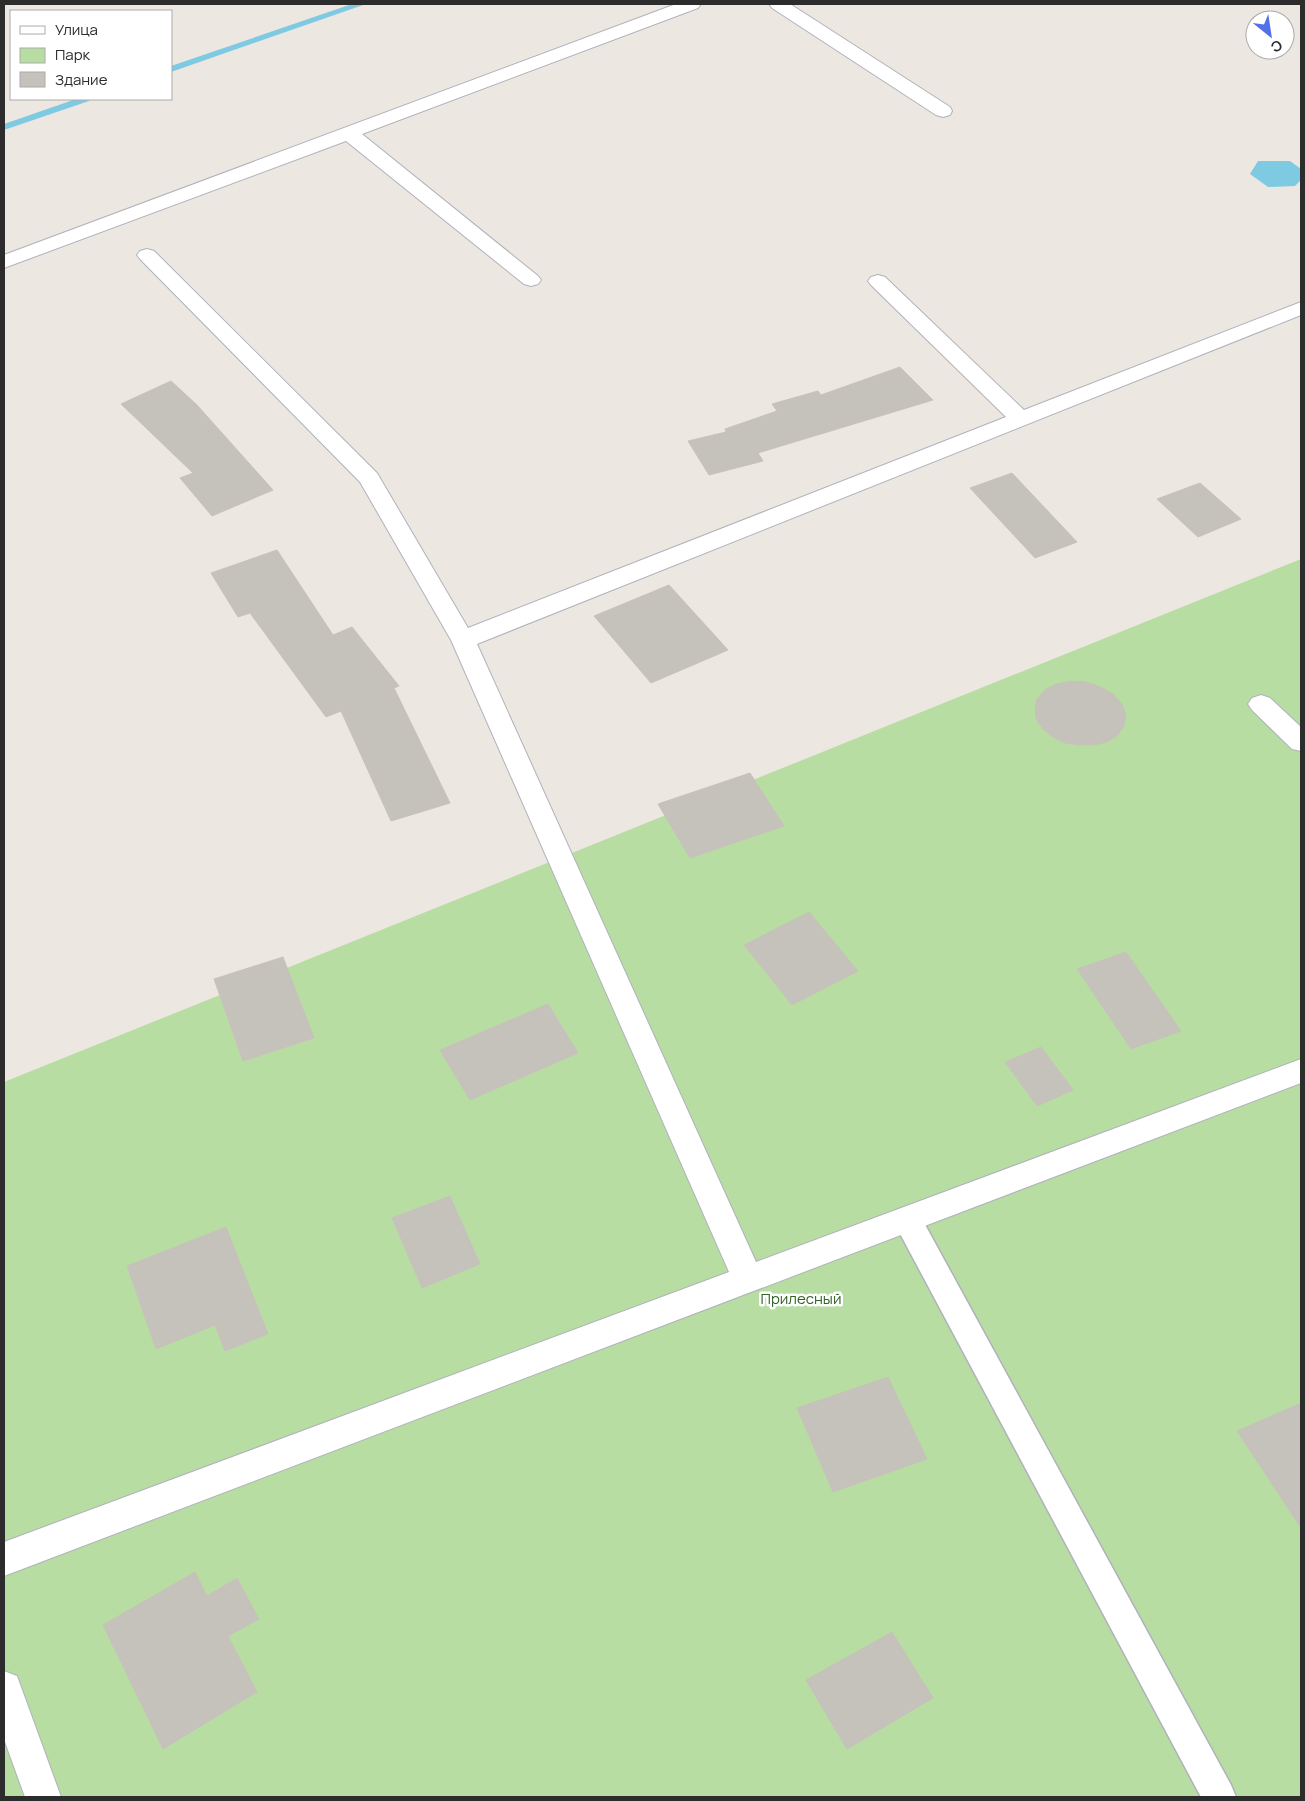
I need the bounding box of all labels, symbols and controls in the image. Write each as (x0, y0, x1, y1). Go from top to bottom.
legend (10, 10, 172, 100)
north arrow (1245, 10, 1295, 60)
text: Улица (55, 19, 98, 40)
text: С (1268, 36, 1286, 58)
text: Парк (55, 44, 91, 65)
text: Здание (55, 69, 108, 90)
park label: Прилесный (761, 1288, 841, 1309)

